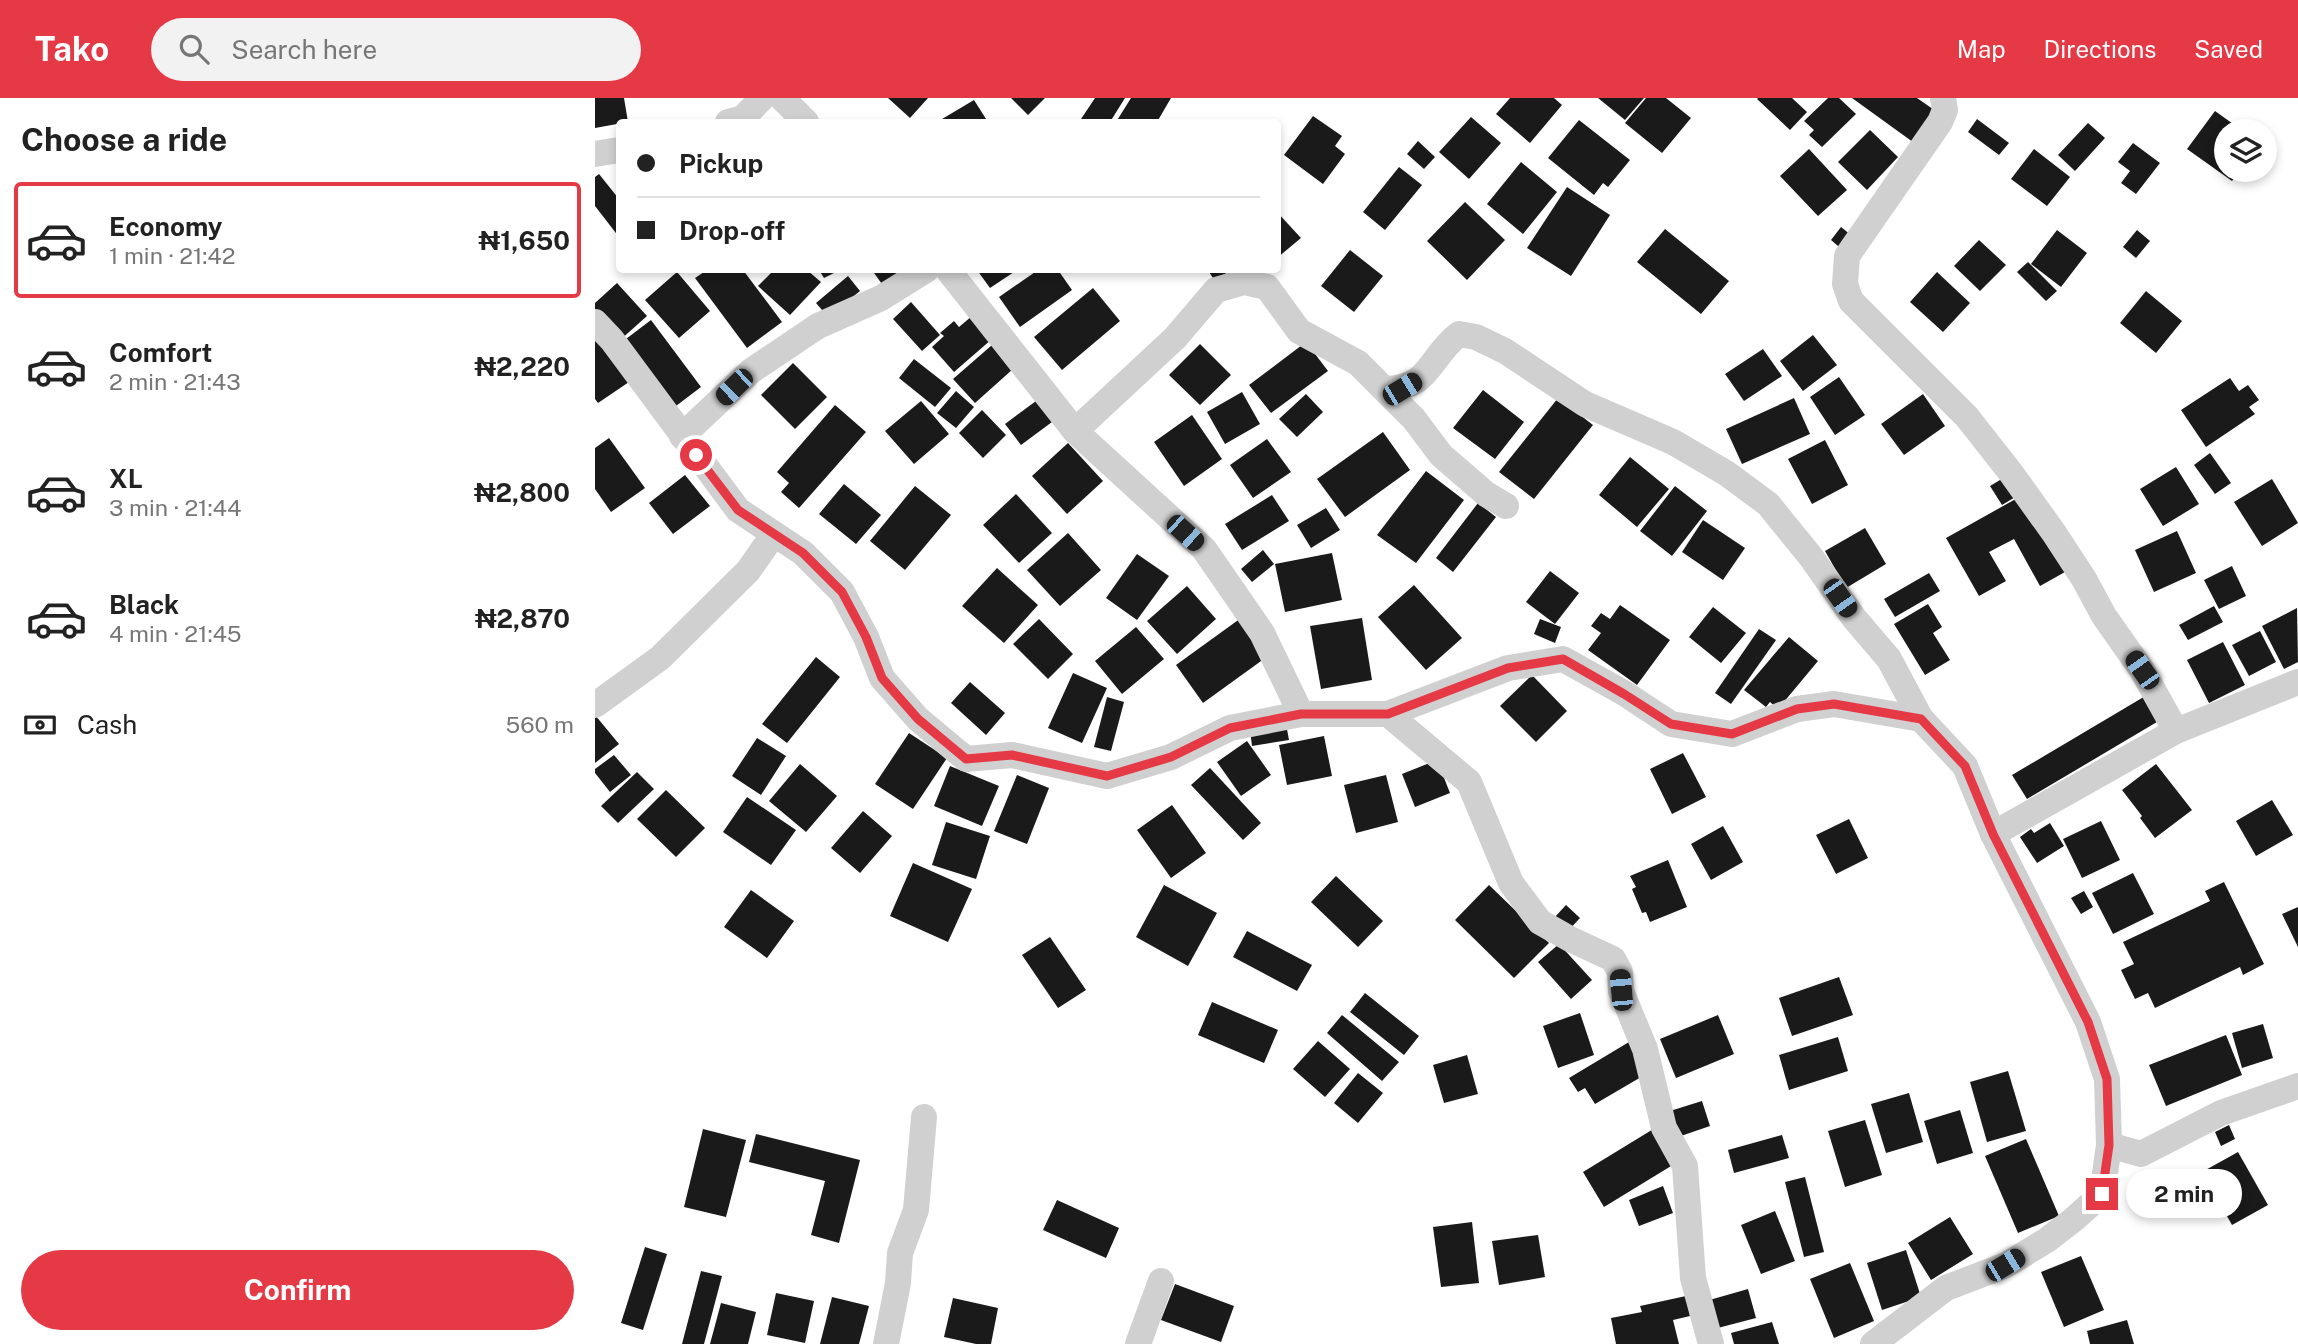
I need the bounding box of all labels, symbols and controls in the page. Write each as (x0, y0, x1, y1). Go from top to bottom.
search box (151, 18, 641, 81)
text: Tako (35, 30, 109, 68)
icon: search (175, 30, 213, 68)
text: Search here (231, 34, 377, 65)
text: Map (1957, 35, 2006, 63)
text: Directions (2044, 35, 2156, 63)
text: Saved (2194, 35, 2263, 63)
map controls (2214, 119, 2277, 182)
button: layers (2214, 119, 2277, 182)
text: Choose a ride (21, 121, 227, 158)
text: Pickup (679, 148, 763, 179)
icon: car (25, 209, 88, 272)
text: Economy (109, 211, 222, 242)
text: Drop-off (679, 215, 785, 246)
text: ₦1,650 (479, 225, 570, 256)
text: 1 min · 21:42 (109, 242, 236, 269)
icon: car (25, 335, 88, 398)
text: Comfort (109, 337, 212, 368)
text: ₦2,220 (474, 351, 570, 382)
car (712, 365, 757, 409)
text: 2 min · 21:43 (109, 368, 241, 395)
car (1379, 369, 1426, 409)
route start (680, 439, 712, 471)
icon: car (25, 461, 88, 524)
text: XL (109, 463, 143, 494)
text: ₦2,800 (474, 477, 570, 508)
text: 3 min · 21:44 (109, 494, 241, 521)
car (1163, 511, 1208, 555)
car (1820, 575, 1861, 621)
icon: car (25, 587, 88, 650)
text: Black (109, 589, 179, 620)
text: ₦2,870 (475, 603, 570, 634)
text: 4 min · 21:45 (109, 620, 241, 647)
car (2122, 647, 2163, 693)
icon: cash (21, 706, 59, 744)
text: Cash (77, 709, 137, 740)
text: 560 m (506, 711, 574, 738)
car (1609, 968, 1634, 1012)
callout: 2 min (2127, 1170, 2242, 1218)
route end (2086, 1178, 2118, 1210)
text: 2 min (2154, 1180, 2214, 1207)
car (1982, 1245, 2029, 1285)
button: Confirm (21, 1250, 574, 1330)

